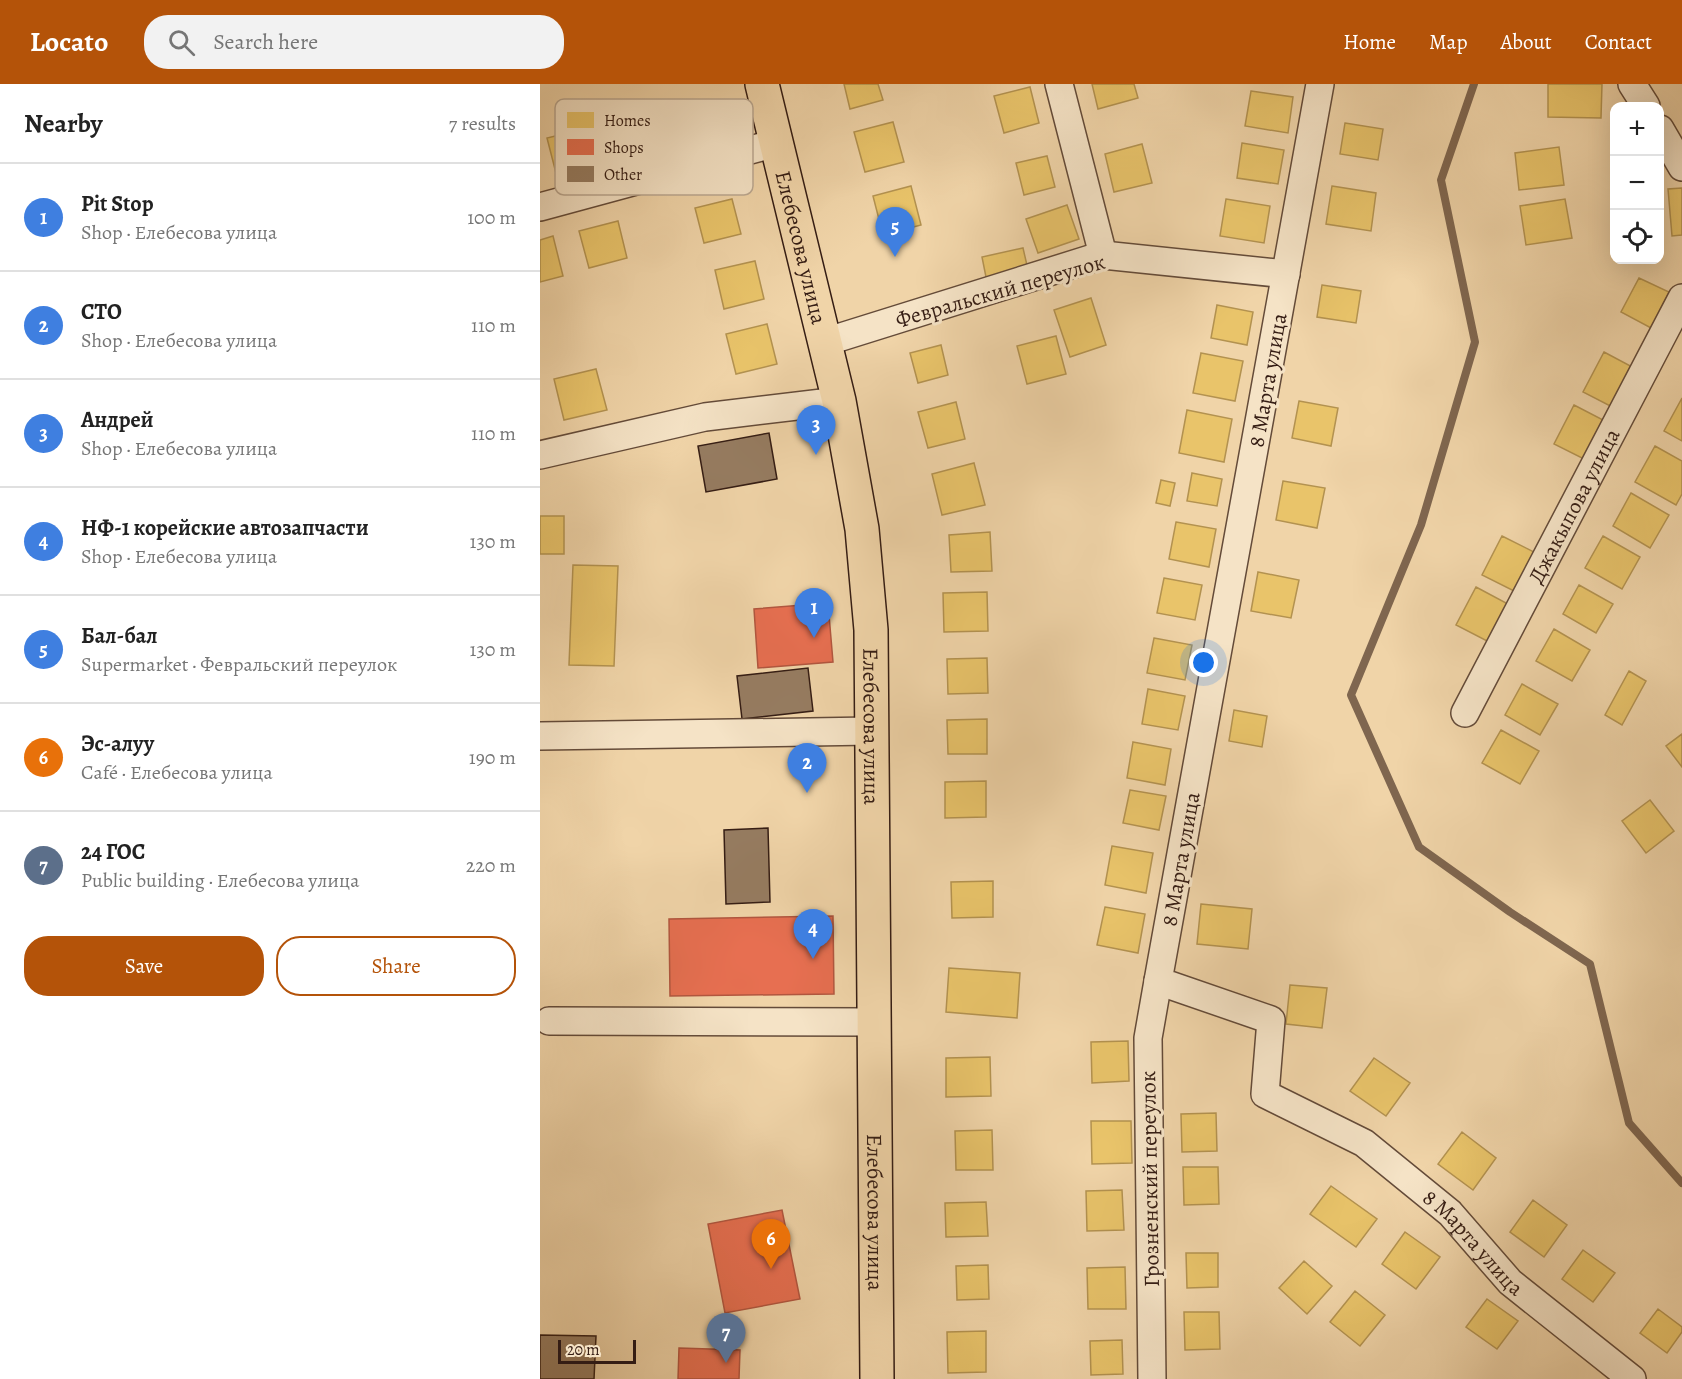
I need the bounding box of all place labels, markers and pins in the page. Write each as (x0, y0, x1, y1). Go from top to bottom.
pin: 5 (876, 208, 914, 257)
pin: 3 (796, 406, 836, 455)
pin: 1 (794, 588, 834, 638)
pin: 2 (788, 744, 826, 793)
pin: 4 (794, 910, 832, 959)
pin: 6 (752, 1220, 790, 1269)
pin: 7 (706, 1314, 746, 1363)

